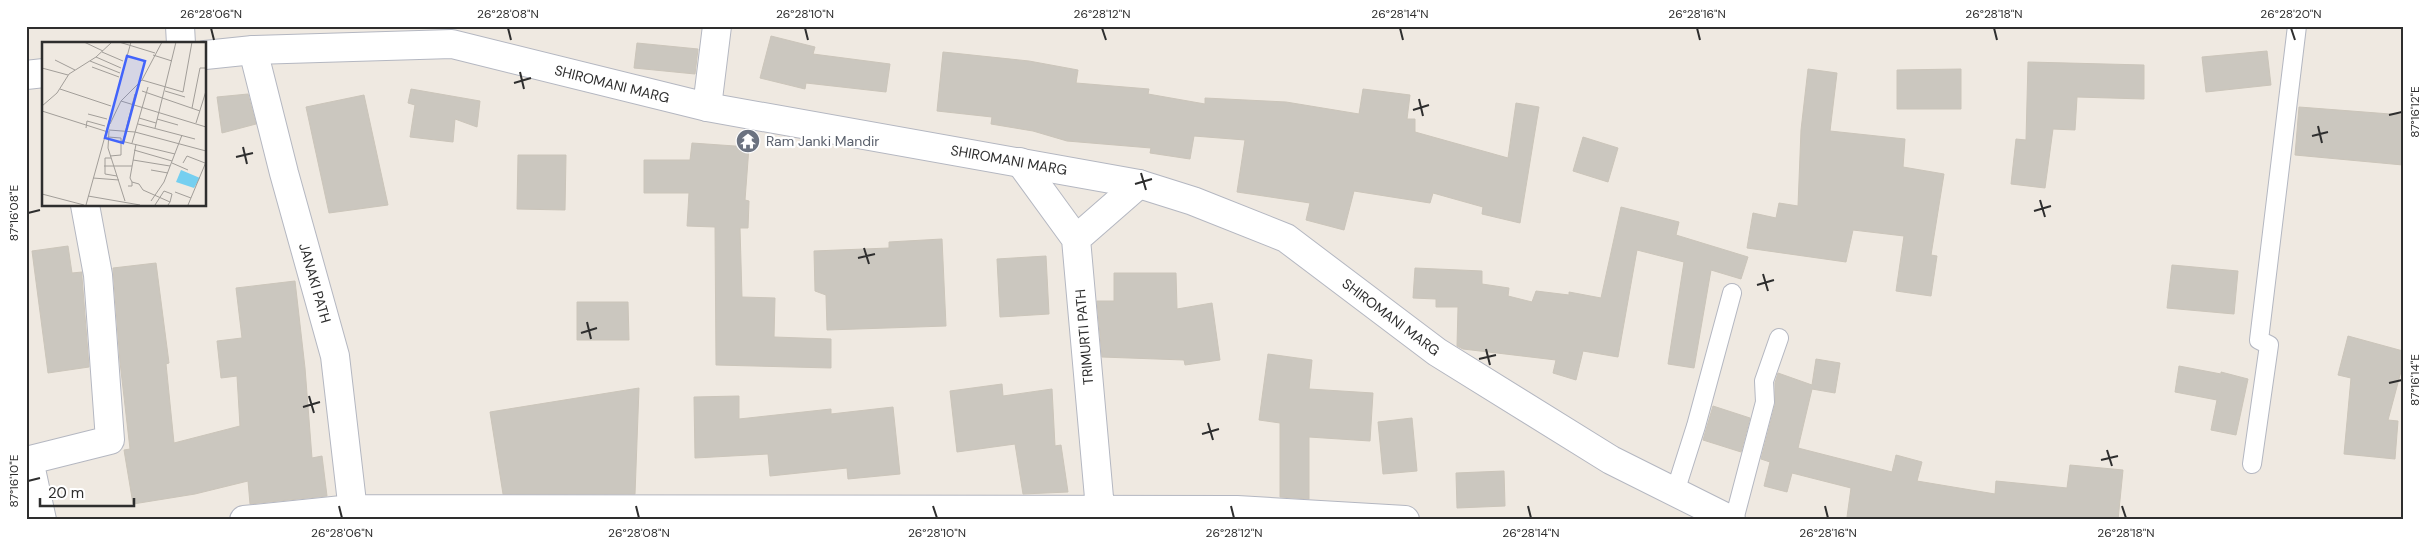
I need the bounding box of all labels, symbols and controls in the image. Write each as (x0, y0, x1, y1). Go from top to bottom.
text: 26°28'06"N (180, 6, 242, 22)
text: 26°28'08"N (477, 6, 539, 22)
text: 26°28'10"N (776, 6, 834, 22)
text: 26°28'12"N (1074, 6, 1130, 22)
text: 26°28'14"N (1371, 6, 1429, 22)
text: 26°28'16"N (1668, 6, 1726, 22)
text: 26°28'18"N (1965, 6, 2023, 22)
text: 26°28'20"N (2260, 6, 2322, 22)
inset map (42, 42, 206, 206)
street label: SHIROMANI MARG (553, 61, 671, 107)
text: 87°16'12"E (2407, 86, 2423, 138)
temple icon: Ram Janki Mandir (735, 128, 761, 154)
place label: Ram Janki Mandir (766, 132, 879, 150)
street label: SHIROMANI MARG (949, 141, 1069, 179)
text: 87°16'08"E (6, 185, 22, 241)
street label: JANAKI PATH (295, 241, 335, 325)
street label: SHIROMANI MARG (1339, 274, 1443, 360)
street label: TRIMURTI PATH (1071, 288, 1097, 386)
text: 87°16'14"E (2407, 354, 2423, 406)
text: 87°16'10"E (6, 454, 22, 507)
scale bar (40, 476, 134, 508)
text: 20 m (48, 483, 84, 503)
text: 26°28'06"N (311, 525, 373, 541)
text: 26°28'08"N (608, 525, 670, 541)
text: 26°28'10"N (908, 525, 966, 541)
text: 26°28'12"N (1206, 525, 1262, 541)
text: 26°28'14"N (1502, 525, 1560, 541)
text: 26°28'16"N (1799, 525, 1857, 541)
text: 26°28'18"N (2097, 525, 2155, 541)

